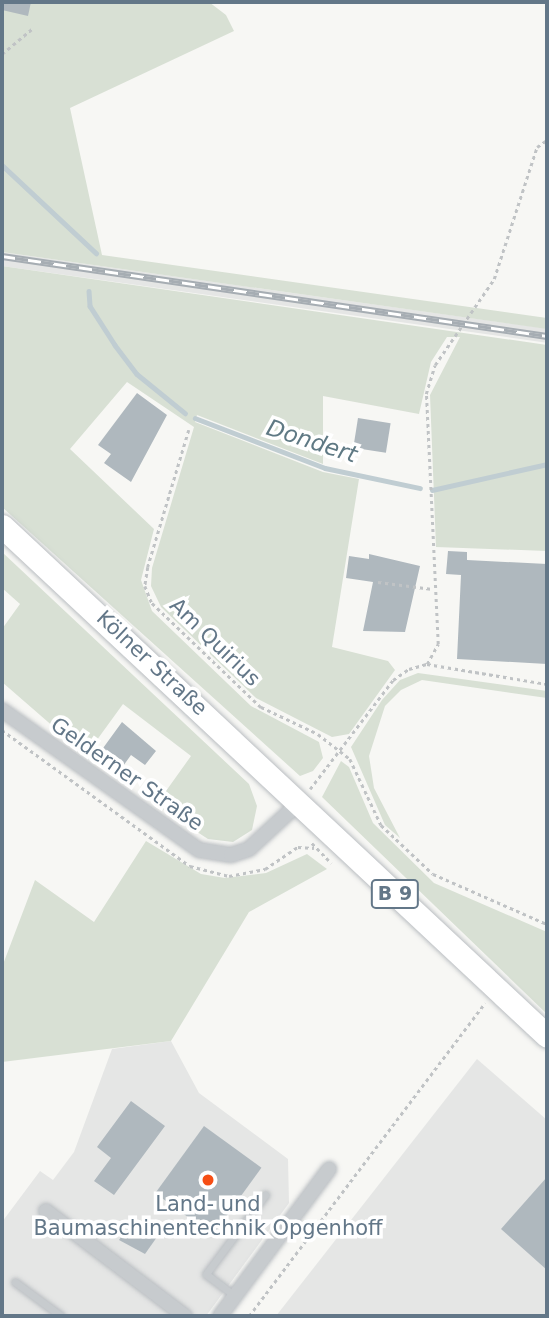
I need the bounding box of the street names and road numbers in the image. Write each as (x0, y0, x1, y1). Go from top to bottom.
street label: Am Quirius (165, 593, 265, 691)
street label: Kölner Straße (91, 605, 213, 721)
street label: Gelderner Straße (46, 712, 208, 836)
road number: B 9 (370, 878, 420, 909)

